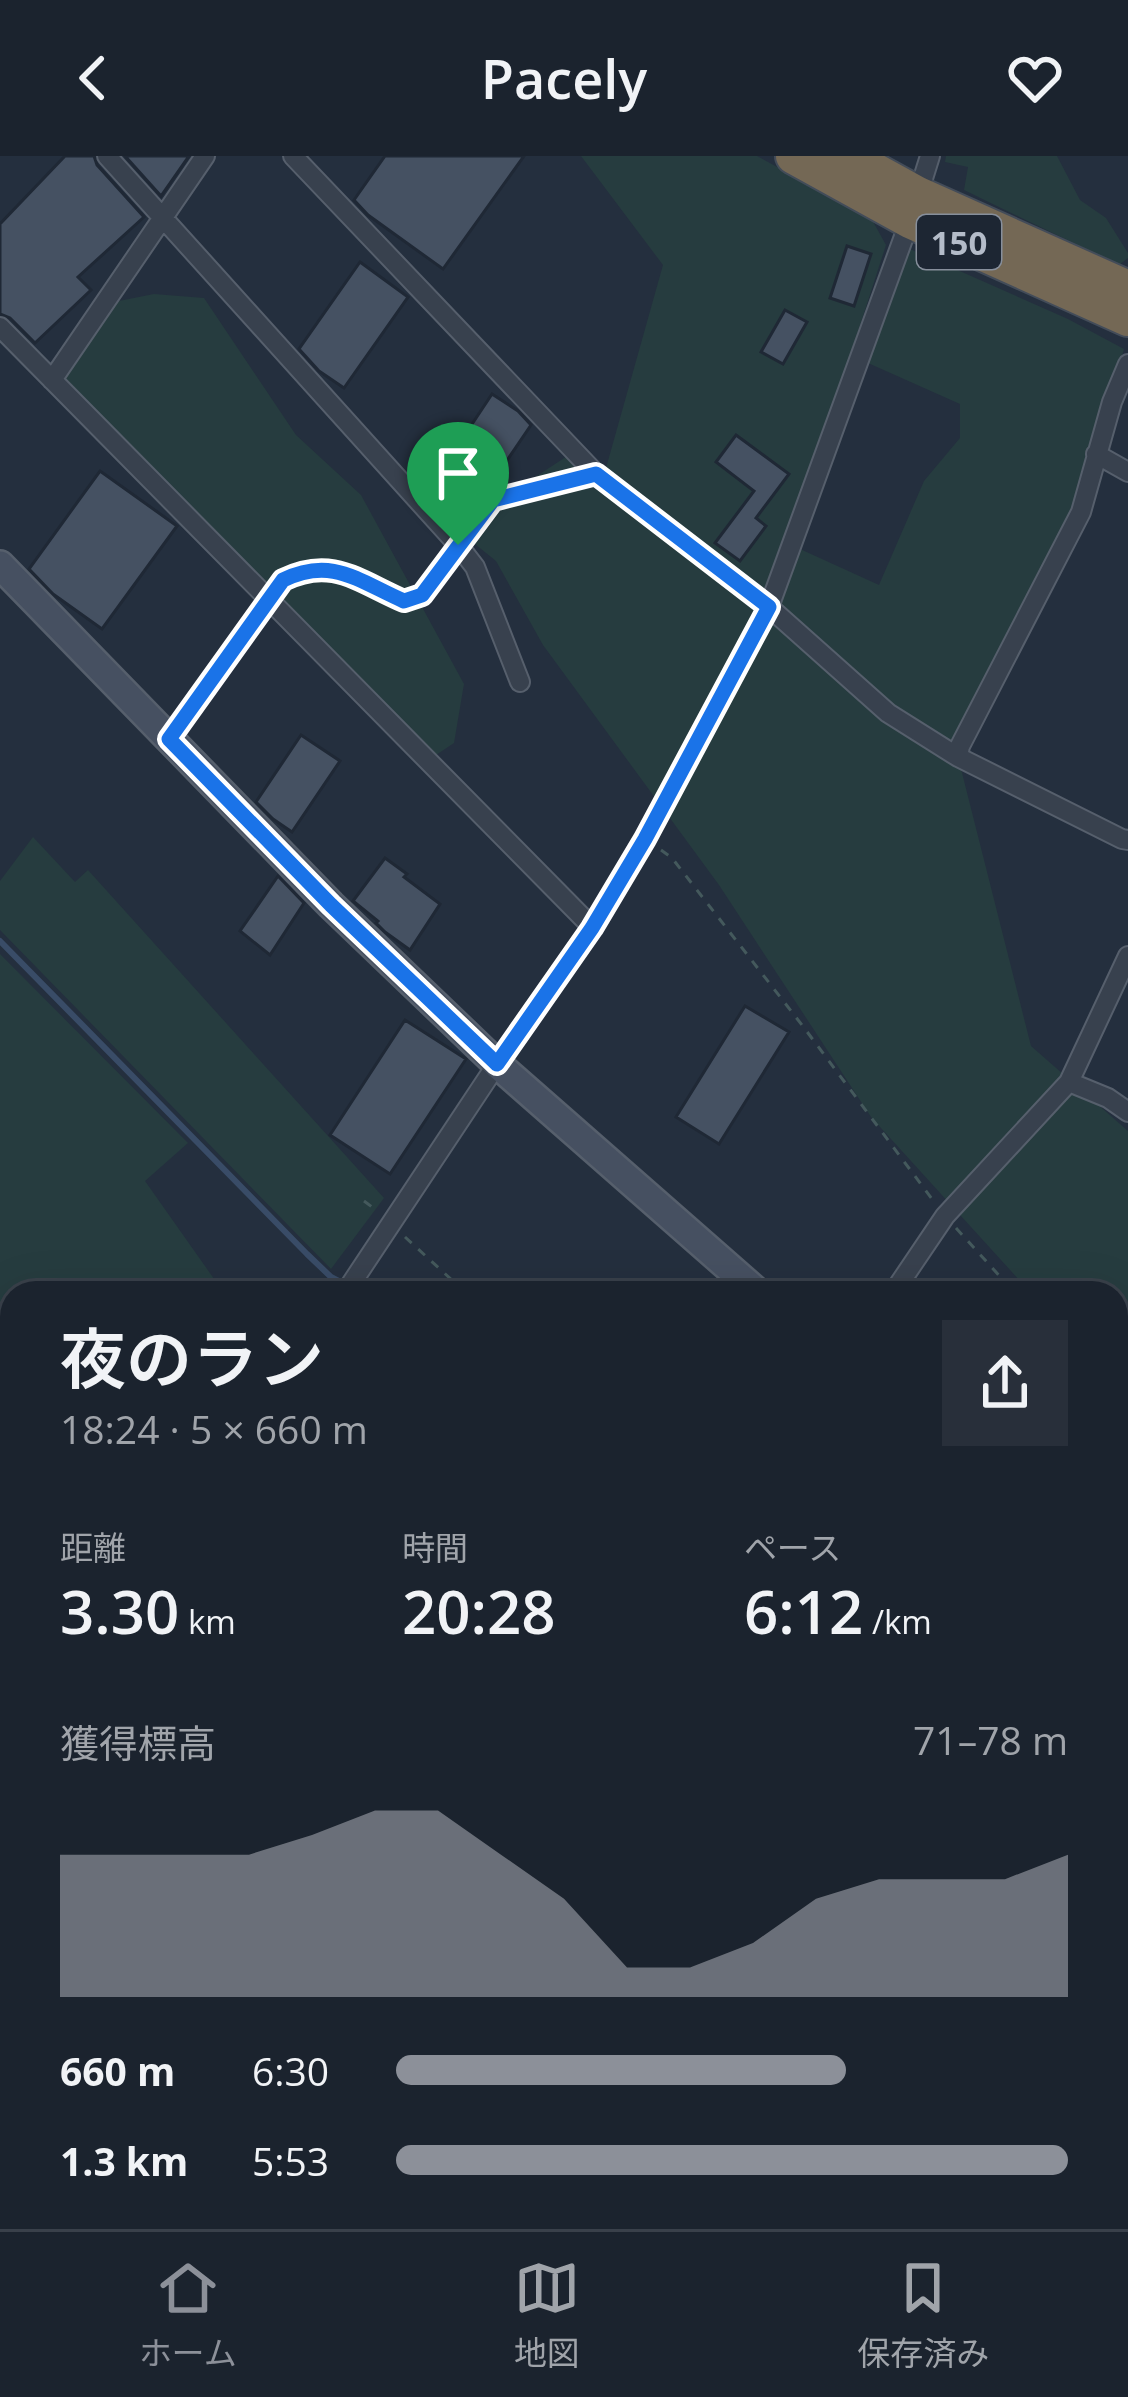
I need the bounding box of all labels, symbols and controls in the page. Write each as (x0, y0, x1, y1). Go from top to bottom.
text: Pacely (481, 41, 647, 115)
icon: back (60, 45, 126, 111)
icon: heart (1002, 45, 1068, 111)
road number: 150 (917, 215, 1001, 269)
pin (407, 422, 509, 545)
icon: arrive (425, 440, 491, 506)
text: 夜のラン (60, 1312, 324, 1402)
button: share (942, 1320, 1068, 1446)
text: 18:24 · 5 × 660 m (60, 1402, 368, 1455)
text: 距離 (60, 1525, 126, 1570)
text: 時間 (402, 1525, 468, 1570)
text: ペース (744, 1525, 841, 1570)
text: 3.30 (60, 1570, 179, 1652)
text: 20:28 (402, 1570, 556, 1652)
text: 6:12 (744, 1570, 863, 1652)
text: km (179, 1599, 236, 1644)
text: /km (863, 1599, 932, 1644)
text: 71–78 m (913, 1713, 1068, 1766)
text: 獲得標高 (60, 1716, 216, 1769)
text: 660 m (60, 2044, 175, 2097)
text: 6:30 (252, 2044, 329, 2097)
text: 1.3 km (60, 2134, 188, 2187)
text: 5:53 (252, 2134, 329, 2187)
tab: ホーム (139, 2255, 237, 2375)
tab: 地図 (514, 2255, 580, 2375)
tab: 保存済み (857, 2255, 989, 2375)

